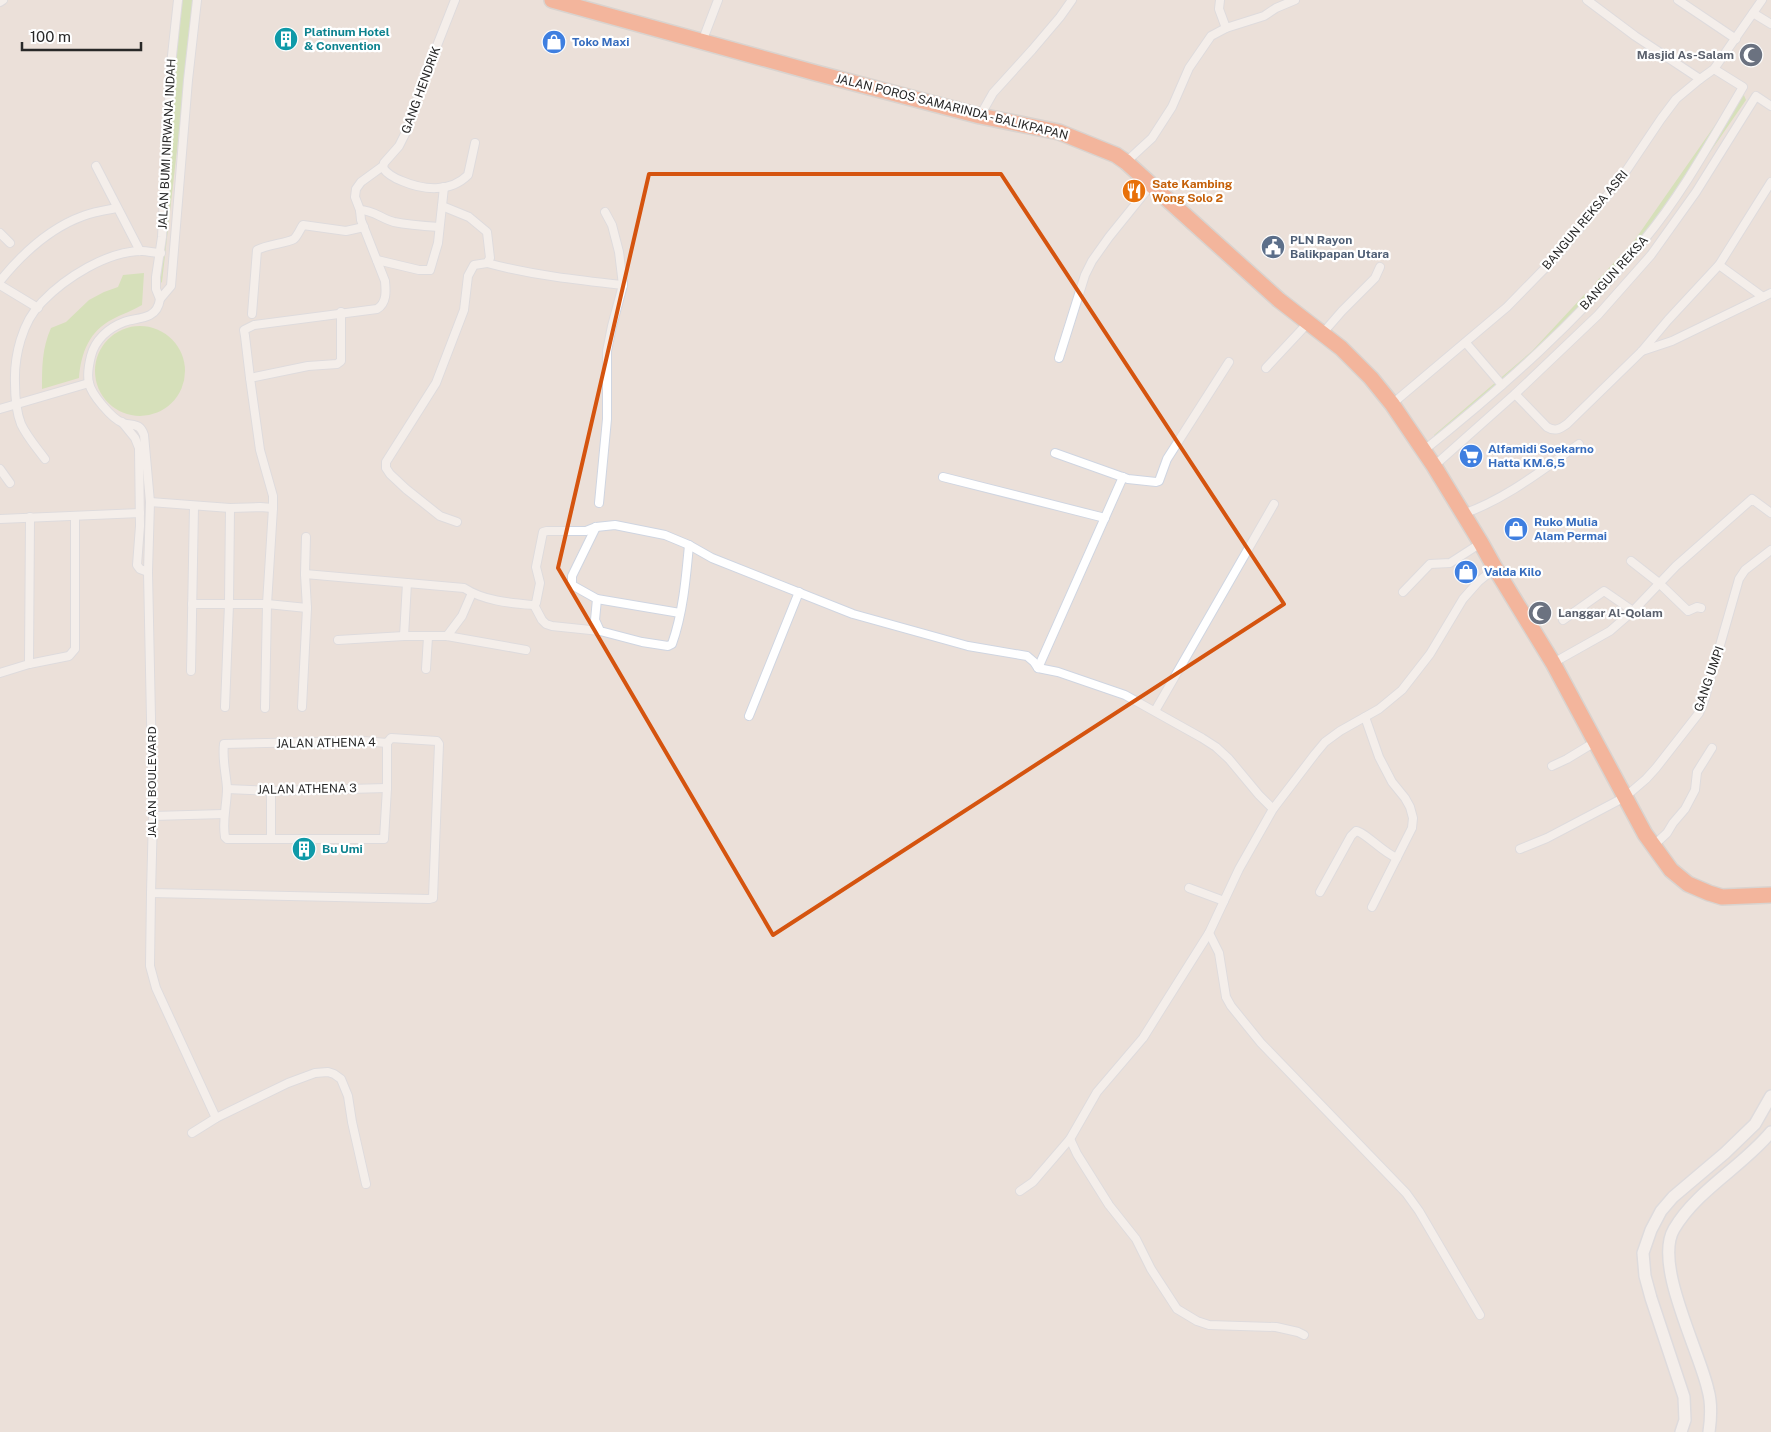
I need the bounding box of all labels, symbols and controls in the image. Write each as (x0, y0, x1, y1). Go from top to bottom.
scale bar (22, 20, 141, 52)
place label: Platinum Hotel & Convention (304, 25, 390, 53)
building icon: Platinum Hotel & Convention (273, 26, 299, 52)
text: 100 m (30, 28, 71, 45)
shop icon: Toko Maxi (541, 29, 567, 55)
place label: Toko Maxi (572, 35, 630, 49)
mosque icon: Masjid As-Salam (1738, 42, 1764, 68)
street label: GANG HENDRIK (399, 44, 443, 136)
place label: Masjid As-Salam (1637, 48, 1734, 62)
street label: JALAN BUMI NIRWANA INDAH (156, 58, 178, 230)
street label: JALAN POROS SAMARINDA - BALIKPAPAN (834, 71, 1070, 143)
street label: BANGUN REKSA ASRI (1539, 167, 1631, 273)
place label: Sate Kambing Wong Solo 2 (1152, 177, 1233, 205)
restaurant icon: Sate Kambing Wong Solo 2 (1121, 178, 1147, 204)
place label: PLN Rayon Balikpapan Utara (1290, 233, 1389, 261)
street label: BANGUN REKSA (1577, 233, 1651, 313)
public building icon: PLN Rayon Balikpapan Utara (1260, 234, 1286, 260)
place label: Alfamidi Soekarno Hatta KM.6,5 (1488, 442, 1594, 470)
supermarket icon: Alfamidi Soekarno Hatta KM.6,5 (1458, 443, 1484, 469)
place label: Ruko Mulia Alam Permai (1534, 515, 1607, 543)
shop icon: Ruko Mulia Alam Permai (1503, 516, 1529, 542)
shop icon: Valda Kilo (1453, 559, 1479, 585)
place label: Valda Kilo (1484, 565, 1541, 579)
mosque icon: Langgar Al-Qolam (1527, 600, 1553, 626)
place label: Langgar Al-Qolam (1558, 606, 1663, 620)
street label: GANG UMPI (1691, 644, 1727, 714)
street label: JALAN BOULEVARD (145, 726, 159, 838)
street label: JALAN ATHENA 4 (276, 735, 376, 751)
street label: JALAN ATHENA 3 (257, 781, 357, 797)
building icon: Bu Umi (291, 836, 317, 862)
place label: Bu Umi (322, 842, 363, 856)

